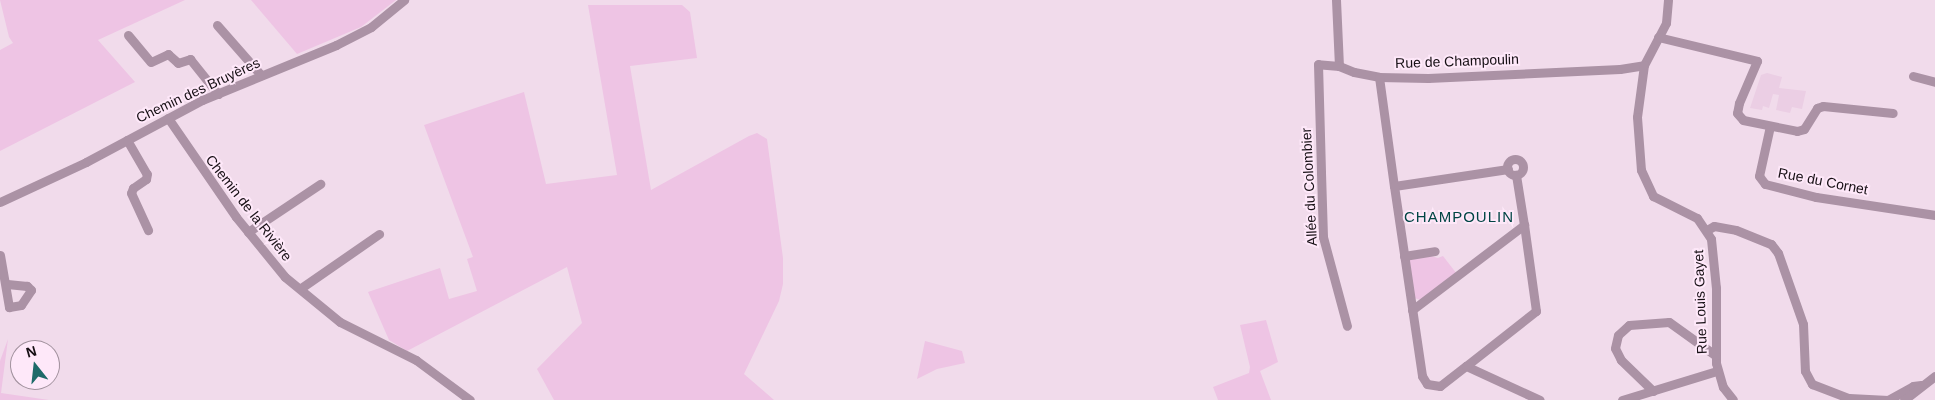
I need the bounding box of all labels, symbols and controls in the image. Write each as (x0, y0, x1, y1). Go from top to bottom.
street label: Rue de Champoulin (1395, 50, 1519, 72)
street label: Chemin des Bruyères (133, 54, 263, 126)
street label: Allée du Colombier (1298, 128, 1320, 246)
street label: Chemin de la Rivière (202, 152, 296, 264)
street label: Rue du Cornet (1777, 164, 1869, 198)
district label: CHAMPOULIN (1403, 208, 1515, 226)
street label: Rue Louis Gayet (1690, 250, 1710, 354)
north arrow (10, 340, 60, 390)
text: N (24, 342, 38, 361)

